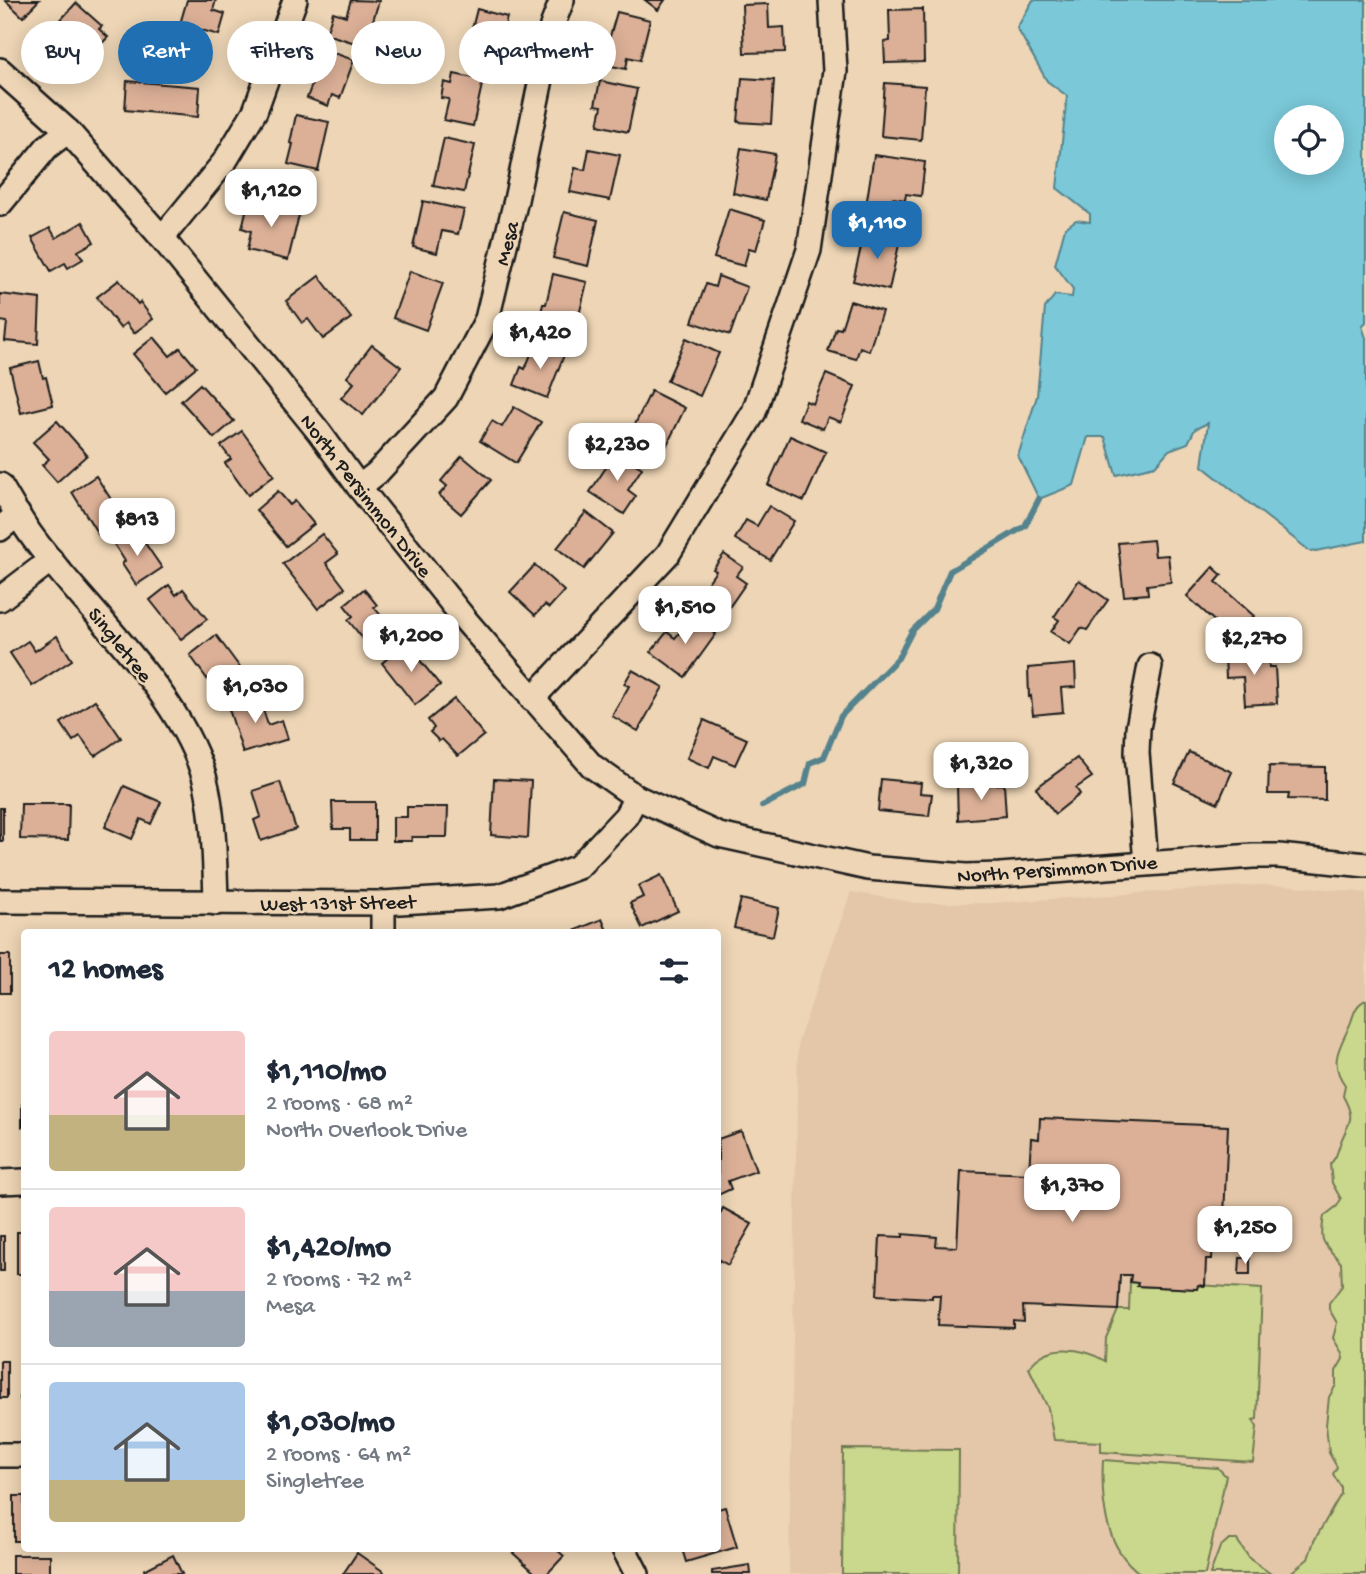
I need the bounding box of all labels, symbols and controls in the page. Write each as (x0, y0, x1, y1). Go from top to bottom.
chip: Buy (21, 21, 104, 84)
chip: Rent (118, 21, 213, 84)
chip: Filters (227, 21, 337, 84)
chip: New (351, 21, 445, 84)
chip: Apartment (459, 21, 616, 84)
map controls (1274, 105, 1344, 175)
button: locate (1274, 105, 1344, 175)
pin: $1,120 (214, 170, 328, 229)
text: $1,120 (241, 178, 301, 205)
pin: $1,110 (820, 202, 934, 261)
text: $1,110 (848, 210, 906, 237)
street label: Mesa (492, 218, 527, 269)
pin: $1,420 (483, 312, 597, 371)
text: $1,420 (509, 320, 571, 347)
street label: North Persimmon Drive (293, 410, 437, 585)
pin: $2,230 (560, 424, 674, 483)
text: $2,230 (584, 432, 650, 459)
pin: $813 (96, 498, 178, 558)
text: $813 (115, 507, 159, 534)
pin: $1,510 (628, 586, 742, 646)
text: $1,510 (654, 595, 716, 622)
street label: Singletree (80, 604, 157, 690)
pin: $1,200 (354, 614, 468, 674)
pin: $2,270 (1197, 618, 1311, 677)
text: $1,200 (379, 623, 443, 650)
text: $2,270 (1221, 626, 1287, 653)
pin: $1,030 (198, 666, 312, 725)
text: $1,030 (223, 674, 287, 701)
pin: $1,320 (924, 742, 1038, 802)
text: $1,320 (949, 751, 1013, 778)
street label: North Persimmon Drive (956, 852, 1159, 891)
street label: West 131st Street (260, 892, 418, 919)
icon: filters (655, 952, 693, 990)
text: 12 homes (49, 954, 162, 989)
text: $1,110/mo (266, 1056, 386, 1091)
icon: home (105, 1059, 189, 1143)
text: 2 rooms · 68 m² (266, 1091, 413, 1118)
text: North Overlook Drive (266, 1118, 467, 1145)
pin: $1,370 (1015, 1164, 1129, 1224)
text: $1,370 (1040, 1173, 1104, 1200)
pin: $1,250 (1188, 1206, 1302, 1266)
text: $1,250 (1213, 1215, 1277, 1242)
text: $1,420/mo (266, 1232, 391, 1267)
icon: home (105, 1235, 189, 1319)
text: 2 rooms · 72 m² (266, 1267, 412, 1294)
text: Mesa (266, 1294, 315, 1321)
text: $1,030/mo (266, 1407, 395, 1442)
icon: home (105, 1410, 189, 1494)
text: 2 rooms · 64 m² (266, 1442, 411, 1469)
text: Singletree (266, 1469, 364, 1496)

